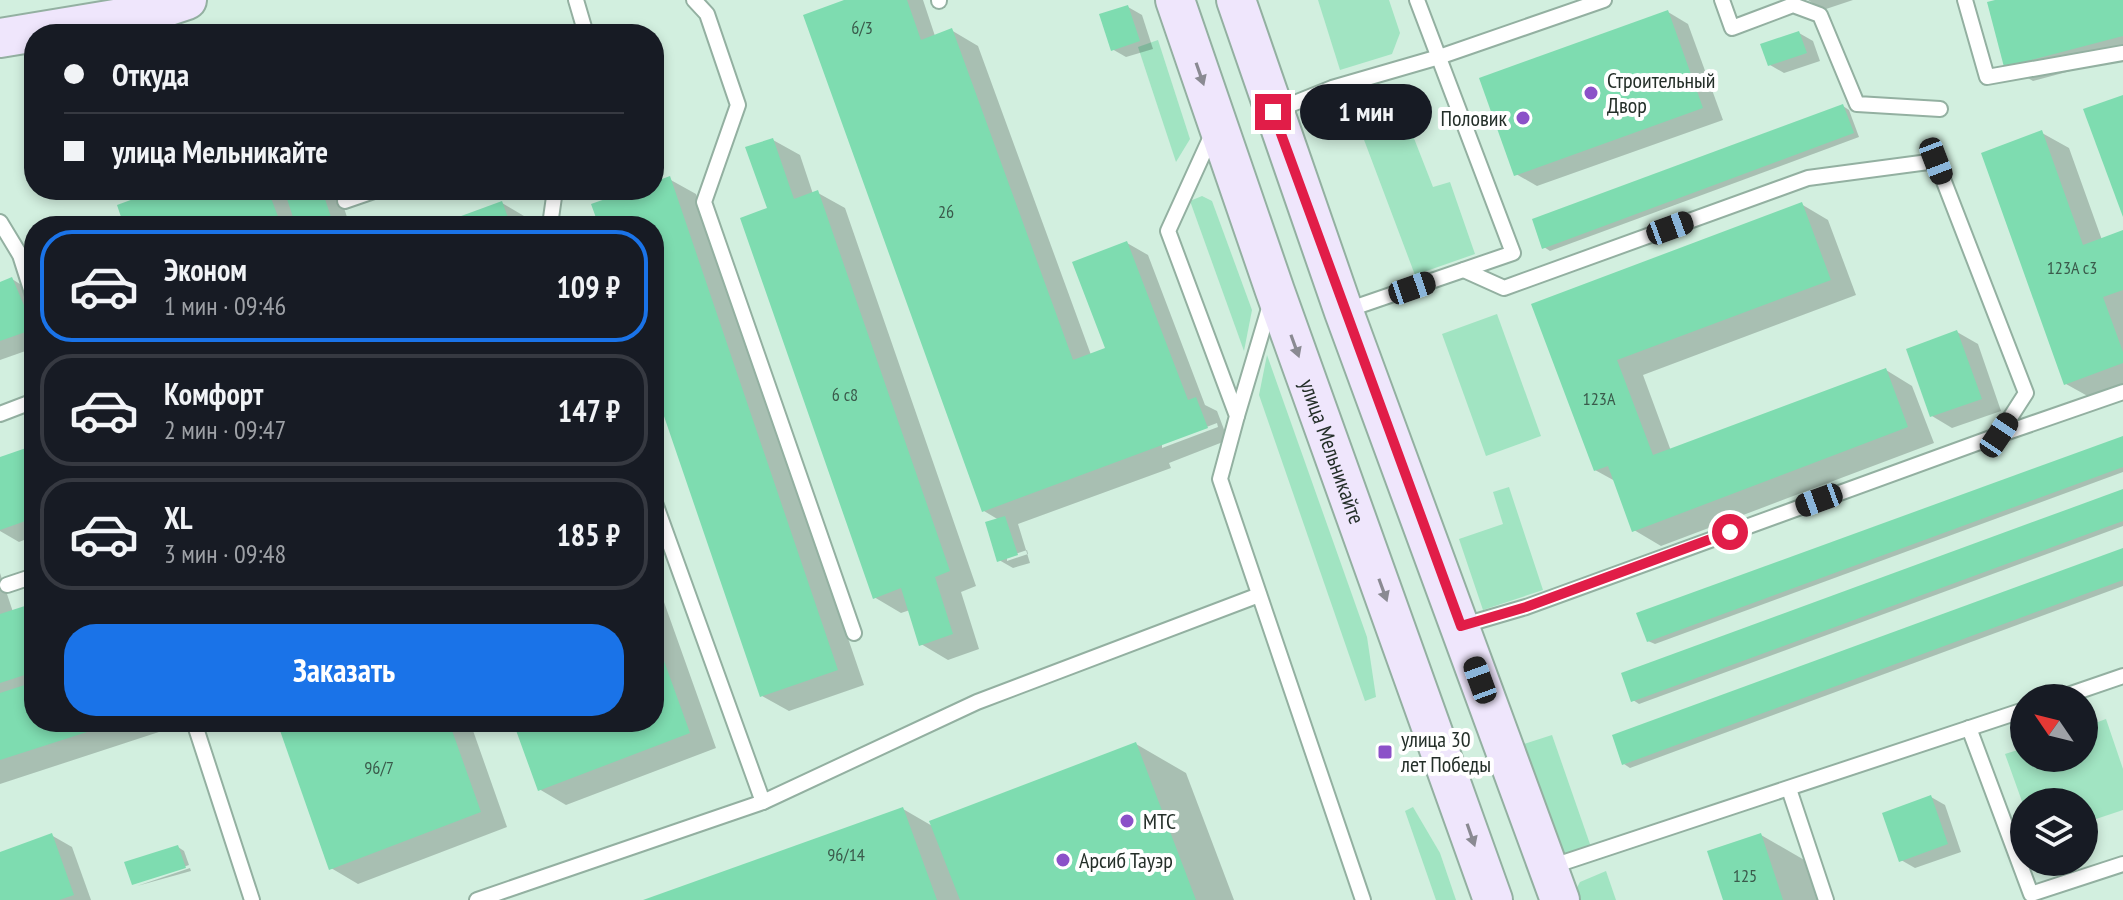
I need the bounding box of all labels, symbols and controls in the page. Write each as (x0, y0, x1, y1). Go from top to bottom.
house number: 6/3 (851, 16, 873, 39)
text: Откуда (112, 55, 189, 94)
one-way arrow (1195, 62, 1207, 86)
place label: Строительный Двор (1607, 66, 1716, 119)
callout: 1 мин (1301, 84, 1433, 140)
marker: Строительный Двор (1582, 84, 1600, 102)
route end (1255, 94, 1291, 130)
text: 1 мин (1338, 95, 1394, 128)
place label: Половик (1440, 104, 1507, 132)
marker: Половик (1514, 109, 1532, 127)
text: улица Мельникайте (112, 132, 328, 171)
car (1916, 134, 1956, 188)
house number: 26 (938, 200, 954, 223)
car (1643, 209, 1697, 247)
icon: car (68, 250, 140, 322)
text: Эконом (164, 250, 247, 289)
house number: 123А с3 (2047, 256, 2097, 279)
text: 109 ₽ (556, 267, 620, 306)
car (1385, 269, 1439, 307)
text: 1 мин · 09:46 (164, 289, 286, 322)
one-way arrow (1289, 334, 1301, 358)
icon: car (68, 374, 140, 446)
text: Комфорт (164, 374, 263, 413)
street label: улица Мельникайте (1294, 375, 1371, 528)
house number: 6 с8 (832, 383, 858, 406)
house number: 123А (1583, 387, 1616, 410)
text: 147 ₽ (558, 391, 620, 430)
car (1976, 408, 2022, 462)
text: 2 мин · 09:47 (164, 413, 286, 446)
car (1792, 481, 1846, 519)
icon: car (68, 498, 140, 570)
text: XL (164, 498, 193, 537)
route start (1712, 514, 1748, 550)
text: 185 ₽ (556, 515, 620, 554)
text: 3 мин · 09:48 (164, 537, 286, 570)
one-way arrow (1378, 578, 1390, 602)
button: Заказать (64, 624, 624, 716)
car (1461, 653, 1499, 707)
north arrow (2010, 684, 2098, 772)
map controls (2010, 684, 2098, 876)
place label: улица 30 лет Победы (1400, 725, 1491, 778)
marker: улица 30 лет Победы (1376, 743, 1394, 761)
house number: 96/7 (364, 756, 394, 779)
button: layers (2010, 788, 2098, 876)
place label: МТС (1143, 807, 1176, 835)
marker: МТС (1118, 812, 1136, 830)
one-way arrow (1465, 823, 1477, 847)
house number: 96/14 (827, 843, 865, 866)
place label: Арсиб Тауэр (1079, 846, 1173, 874)
marker: Арсиб Тауэр (1054, 851, 1072, 869)
house number: 125 (1733, 864, 1757, 887)

